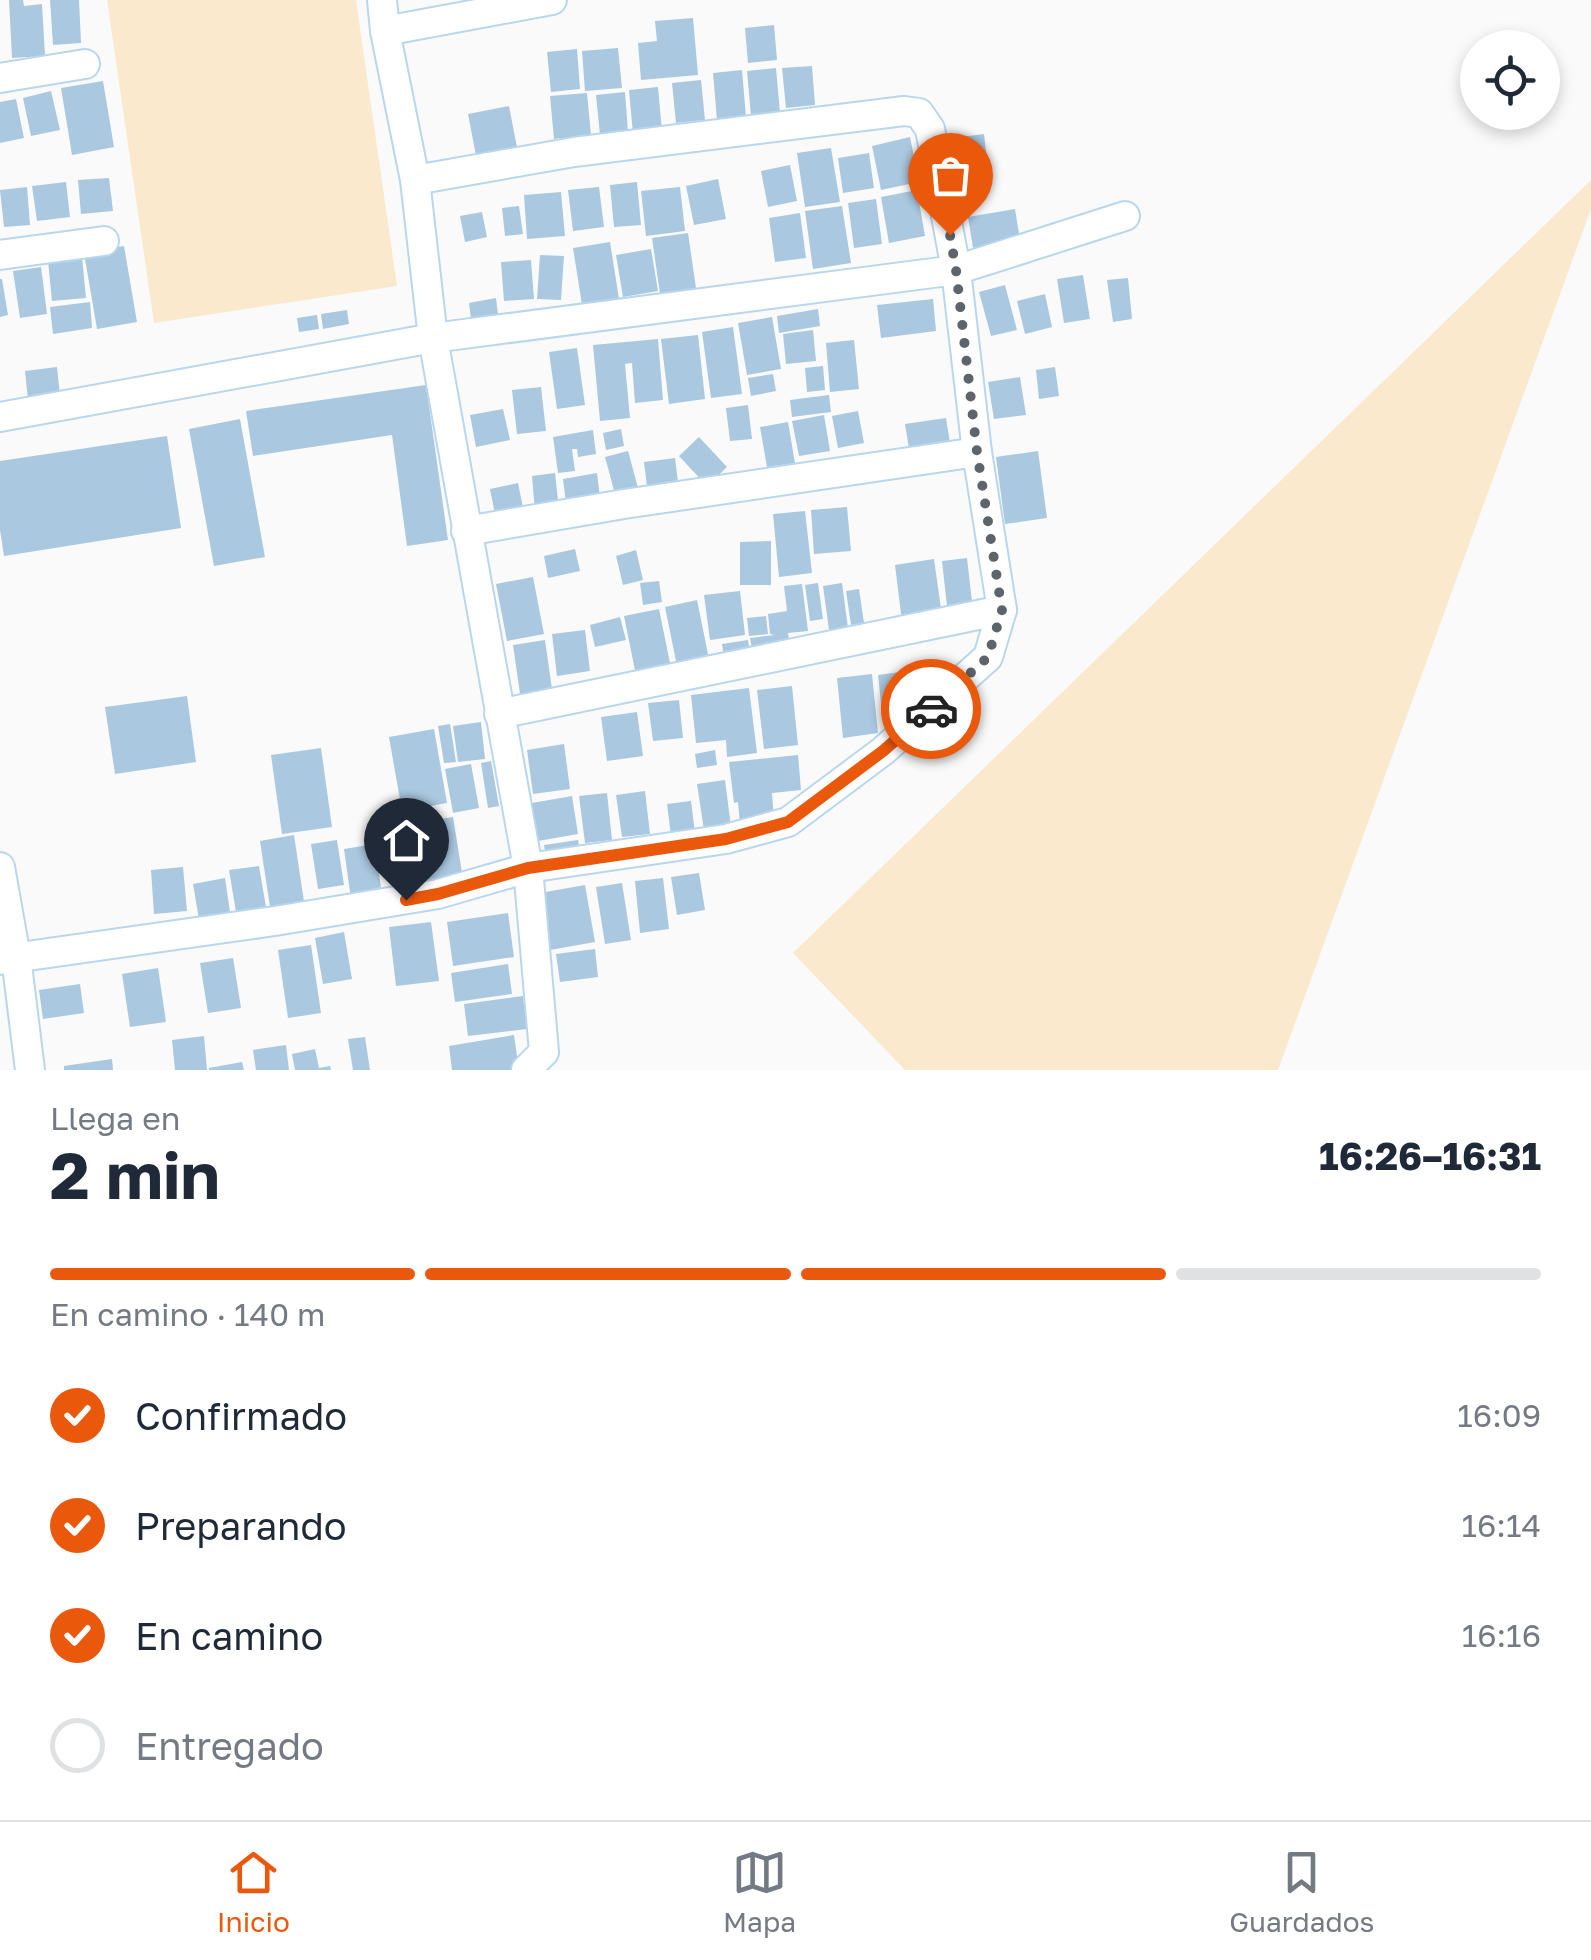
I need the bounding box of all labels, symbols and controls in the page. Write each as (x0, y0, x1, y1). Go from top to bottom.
map controls (1460, 30, 1560, 130)
button: locate (1460, 30, 1560, 130)
pin (908, 133, 993, 236)
icon: bag (923, 148, 978, 203)
courier (881, 659, 981, 759)
icon: car (904, 682, 959, 737)
pin (364, 798, 449, 901)
icon: home (379, 813, 434, 868)
text: Llega en (50, 1099, 180, 1137)
text: 16:26–16:31 (1319, 1133, 1541, 1178)
text: 2 min (50, 1135, 220, 1213)
text: En camino · 140 m (50, 1295, 325, 1333)
icon: check (50, 1388, 105, 1443)
text: Confirmado (135, 1393, 347, 1438)
text: 16:09 (1457, 1396, 1541, 1434)
icon: check (50, 1498, 105, 1553)
text: Preparando (135, 1503, 347, 1548)
text: 16:14 (1461, 1506, 1541, 1544)
icon: check (50, 1608, 105, 1663)
text: En camino (135, 1613, 323, 1658)
text: 16:16 (1462, 1616, 1541, 1654)
text: Entregado (135, 1723, 324, 1768)
tab: Inicio (217, 1845, 290, 1938)
tab: Mapa (723, 1845, 796, 1938)
tab: Guardados (1229, 1845, 1374, 1938)

